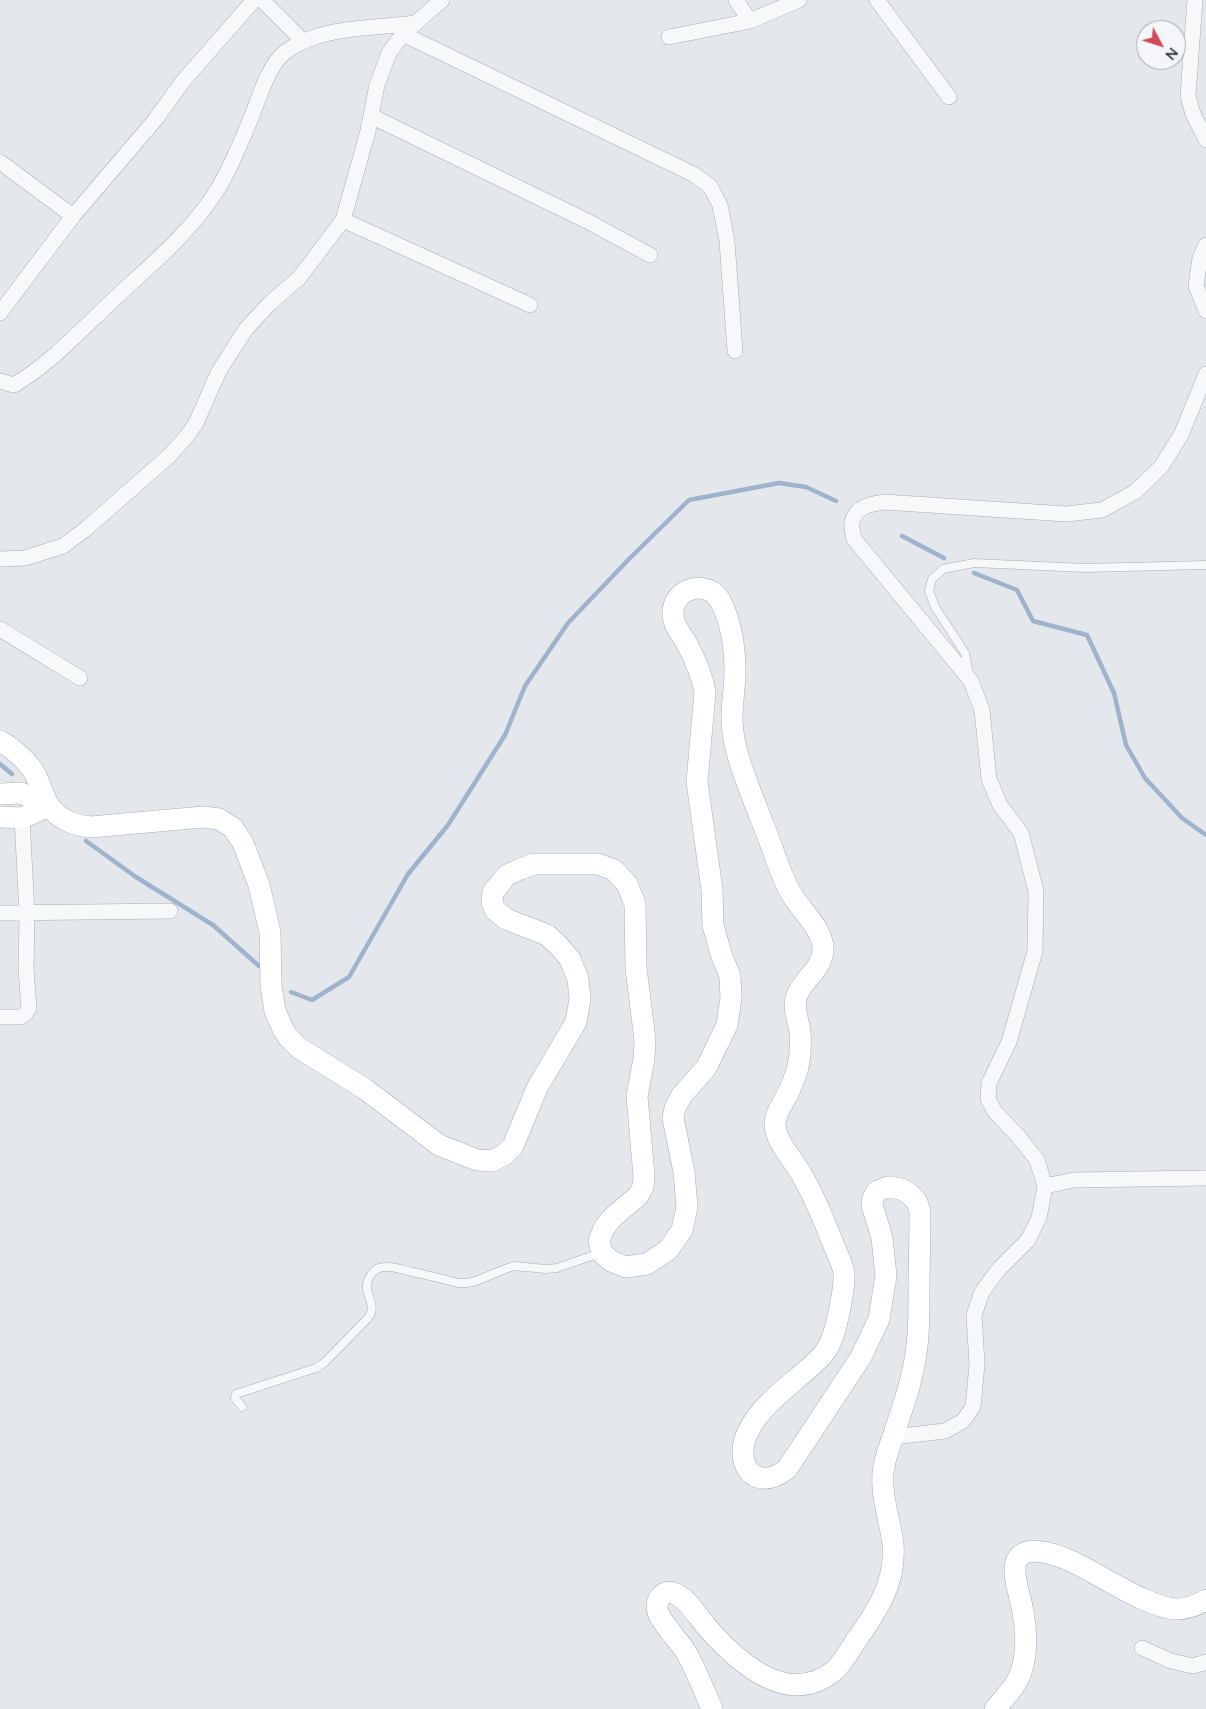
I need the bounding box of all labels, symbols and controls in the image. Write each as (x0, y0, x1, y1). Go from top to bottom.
north arrow (1136, 20, 1186, 70)
text: N (1162, 45, 1182, 64)

